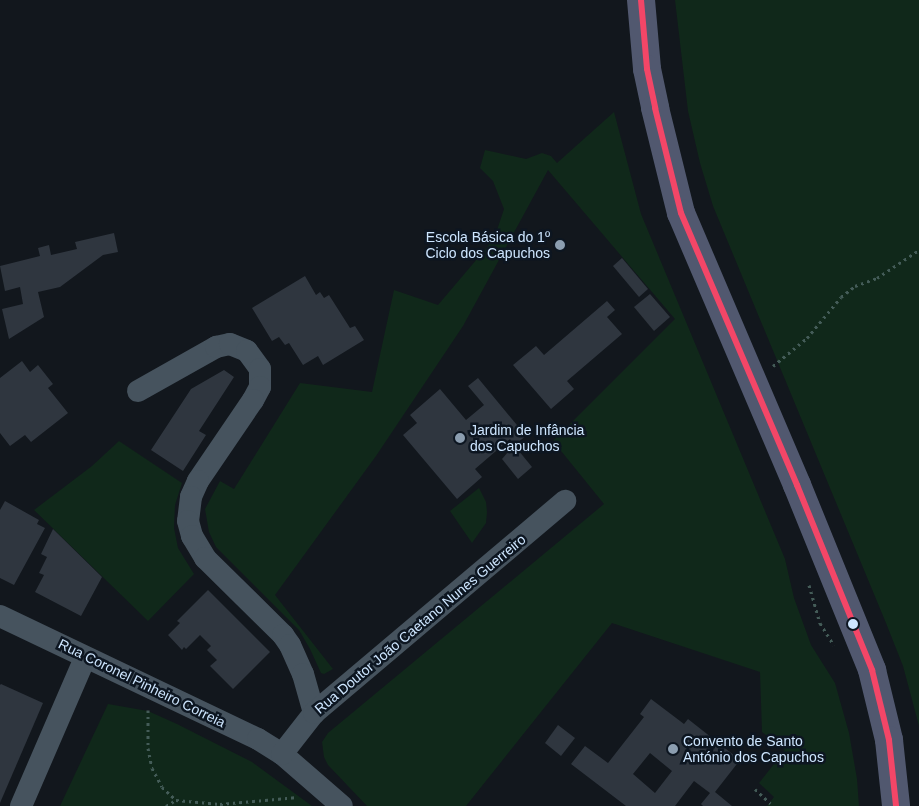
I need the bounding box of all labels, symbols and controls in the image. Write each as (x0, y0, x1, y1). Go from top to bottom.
place label: Escola Básica do 1º Ciclo dos Capuchos (425, 229, 550, 262)
marker: Escola Básica do 1º Ciclo dos Capuchos (554, 239, 566, 251)
place label: Jardim de Infância dos Capuchos (470, 422, 584, 454)
marker: Jardim de Infância dos Capuchos (454, 432, 466, 444)
street label: Rua Doutor João Caetano Nunes Guerreiro (311, 531, 529, 717)
unlabelled marker (848, 619, 858, 629)
street label: Rua Coronel Pinheiro Correia (56, 635, 228, 731)
place label: Convento de Santo António dos Capuchos (683, 733, 824, 766)
marker: Convento de Santo António dos Capuchos (667, 743, 679, 755)

